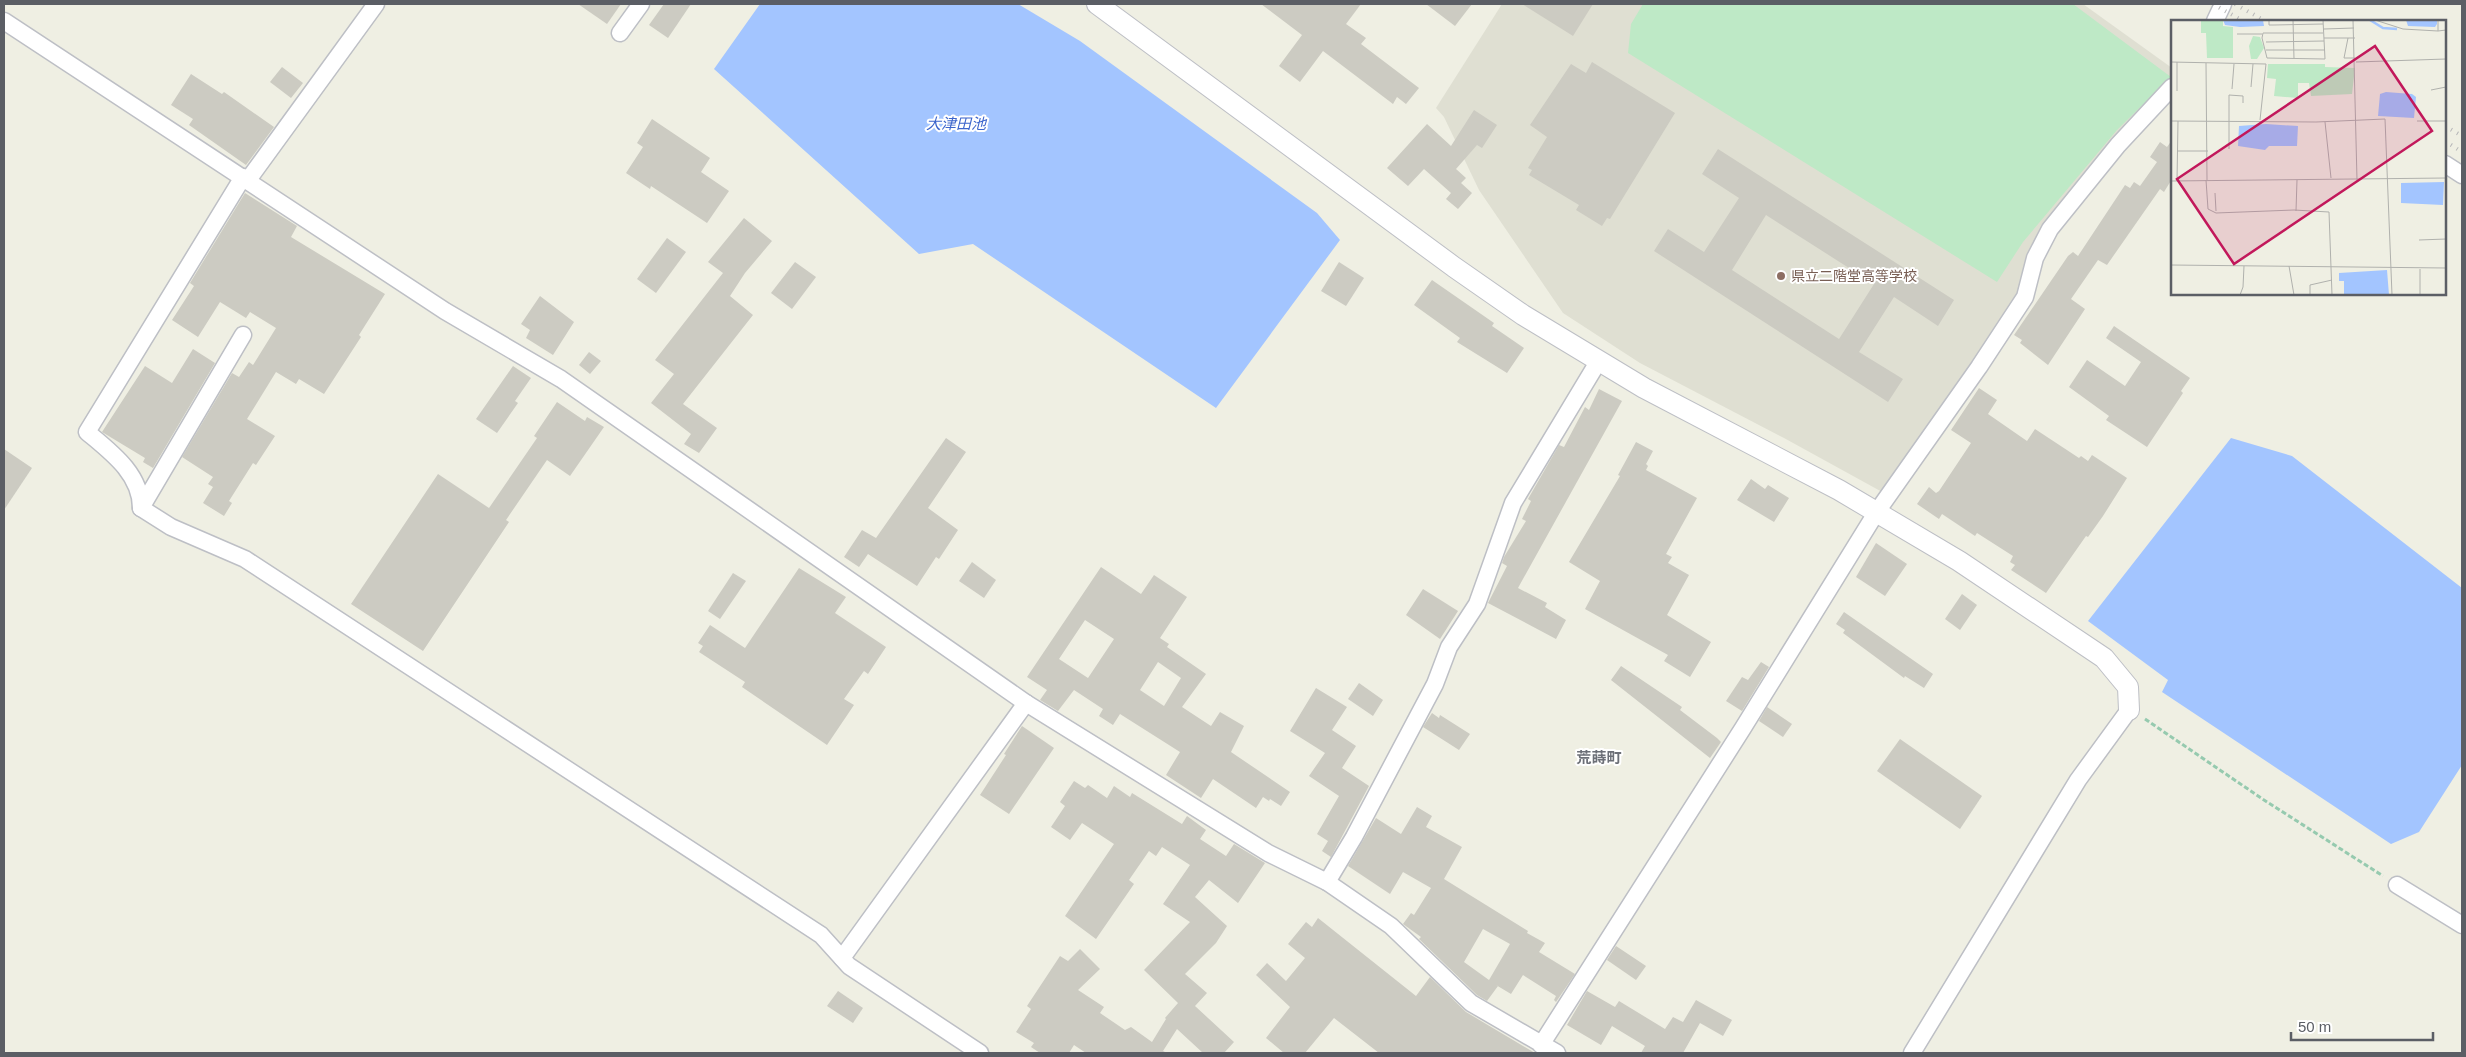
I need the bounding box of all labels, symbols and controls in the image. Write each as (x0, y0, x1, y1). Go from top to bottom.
inset map (2171, 20, 2446, 295)
water label: 大津田池 (926, 115, 988, 132)
place label: 県立二階堂高等学校 (1791, 268, 1917, 284)
marker: 県立二階堂高等学校 (1775, 270, 1787, 282)
district label: 荒蒔町 (1576, 749, 1622, 766)
scale bar (2291, 1010, 2434, 1042)
text: 50 m (2298, 1018, 2331, 1035)

